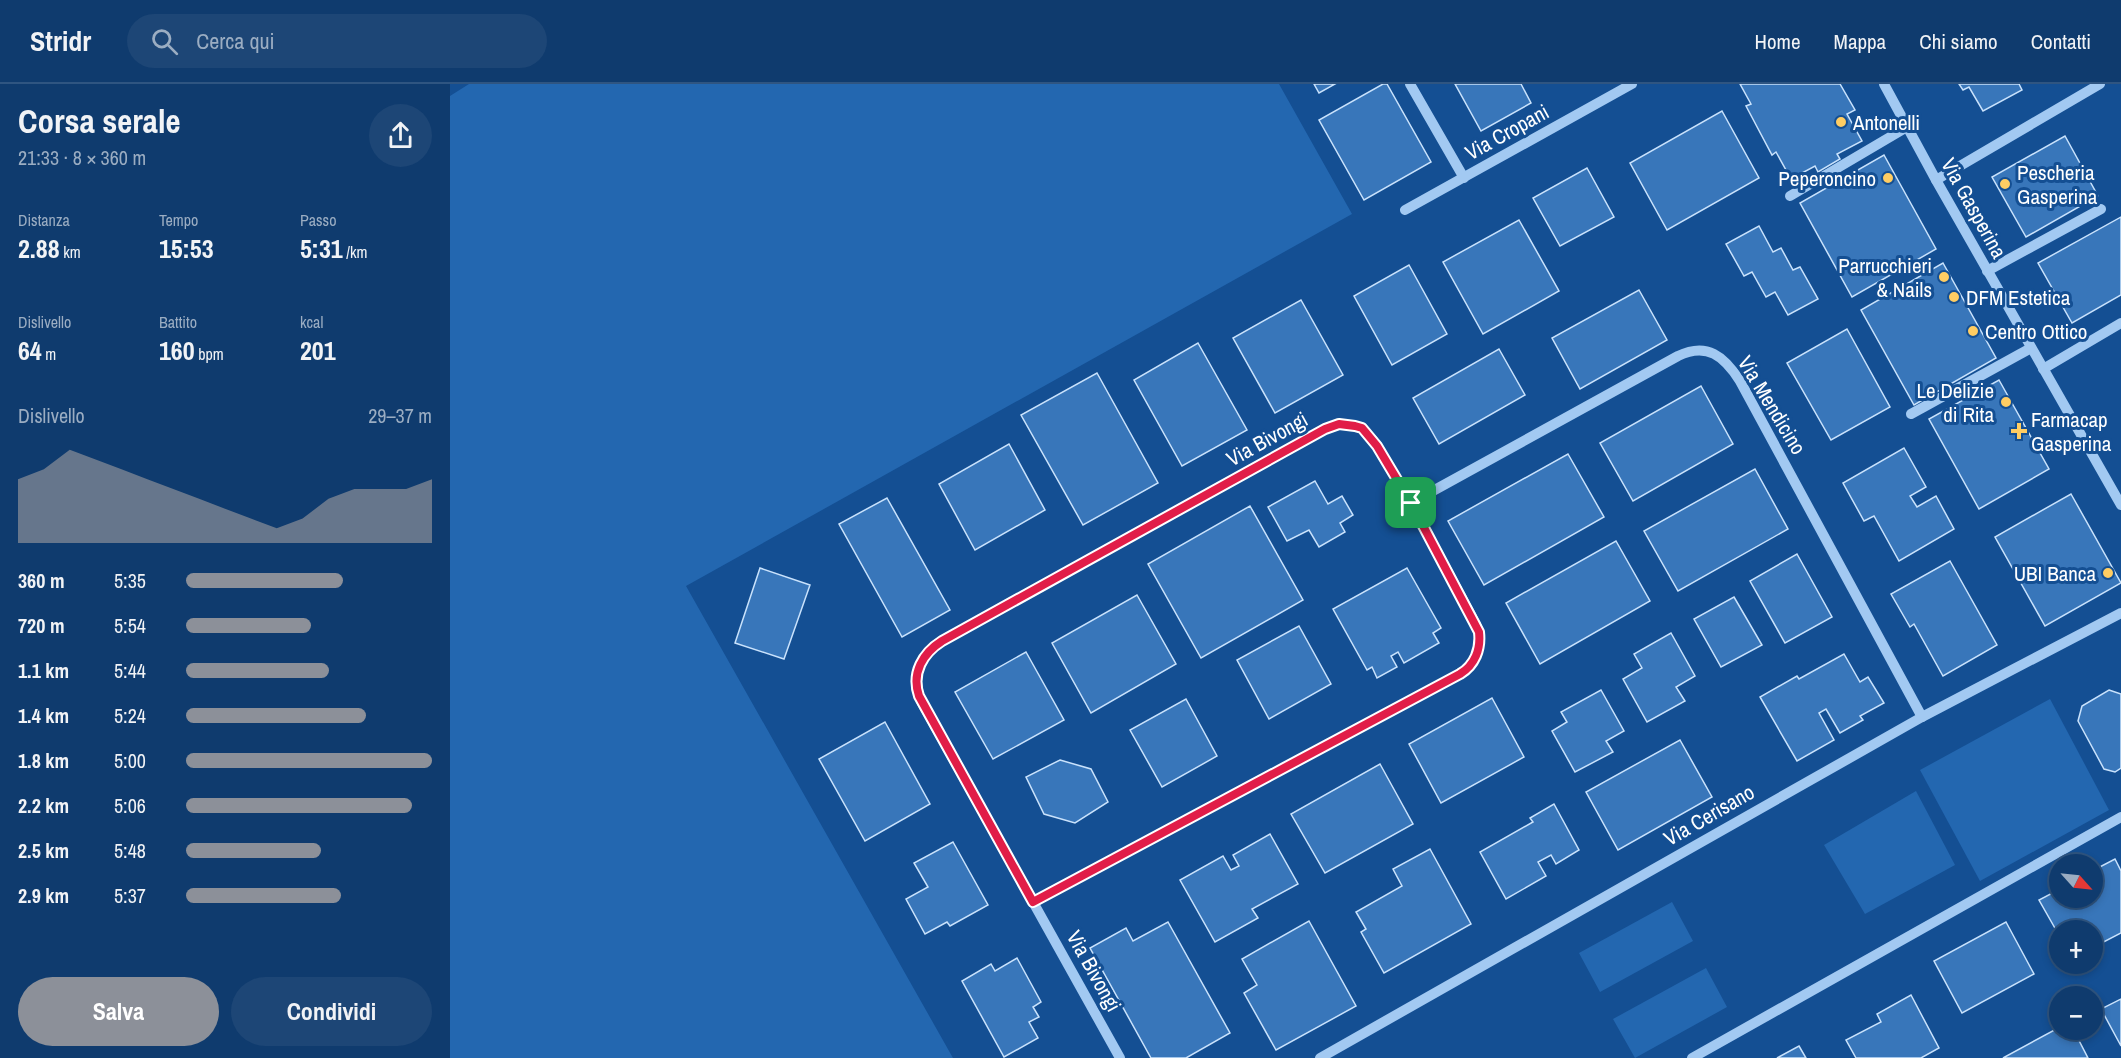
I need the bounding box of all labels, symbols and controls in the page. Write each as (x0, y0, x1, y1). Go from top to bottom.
search box (127, 14, 547, 68)
text: Stridr (30, 22, 91, 60)
icon: search (148, 25, 181, 58)
text: Cerca qui (196, 26, 274, 56)
text: Home (1755, 27, 1801, 56)
text: Mappa (1834, 27, 1886, 56)
text: Chi siamo (1919, 27, 1998, 56)
text: Contatti (2031, 27, 2091, 56)
street label: Via Cropani (1460, 97, 1554, 167)
text: Corsa serale (18, 99, 180, 143)
button: share (369, 104, 432, 167)
place label: Antonelli (1852, 108, 1920, 137)
marker: Antonelli (1834, 115, 1848, 129)
text: 21:33 · 8 × 360 m (18, 144, 146, 171)
street label: Via Gasperina (1934, 153, 2014, 264)
place label: Pescheria Gasperina (2017, 158, 2098, 211)
place label: Peperoncino (1778, 164, 1876, 193)
marker: Peperoncino (1881, 171, 1895, 185)
marker: Pescheria Gasperina (1998, 177, 2012, 191)
text: Distanza (18, 209, 70, 231)
text: Tempo (159, 209, 198, 231)
text: Passo (300, 209, 336, 231)
text: 2.88 (18, 231, 60, 266)
text: 15:53 (159, 231, 214, 266)
text: 5:31 (300, 231, 343, 266)
text: km (60, 241, 81, 263)
text: /km (343, 241, 367, 263)
place label: Parrucchieri & Nails (1838, 251, 1932, 304)
marker: Parrucchieri & Nails (1937, 270, 1951, 284)
place label: DFM Estetica (1966, 283, 2071, 312)
marker: DFM Estetica (1947, 290, 1961, 304)
text: Dislivello (18, 311, 71, 333)
text: Battito (159, 311, 197, 333)
text: kcal (300, 311, 323, 333)
place label: Centro Ottico (1985, 317, 2087, 346)
marker: Centro Ottico (1966, 324, 1980, 338)
text: 64 (18, 333, 42, 368)
text: 160 (159, 333, 195, 368)
text: 201 (300, 333, 336, 368)
text: m (42, 343, 56, 365)
text: bpm (195, 343, 224, 365)
street label: Via Mendicino (1731, 350, 1813, 460)
place label: Le Delizie di Rita (1916, 376, 1994, 429)
marker: Le Delizie di Rita (1999, 395, 2013, 409)
text: Dislivello (18, 402, 85, 429)
text: 29–37 m (368, 402, 432, 429)
street label: Via Bivongi (1221, 405, 1313, 473)
place label: Farmacap Gasperina (2031, 405, 2112, 458)
marker: Farmacap Gasperina (2012, 424, 2026, 438)
pin (1385, 477, 1436, 528)
icon: arrive (1394, 486, 1427, 519)
place label: UBI Banca (2014, 559, 2096, 588)
marker: UBI Banca (2101, 566, 2115, 580)
text: 360 m (18, 567, 65, 594)
text: 5:35 (114, 567, 146, 594)
text: 720 m (18, 612, 65, 639)
text: 5:54 (114, 612, 146, 639)
text: 1.1 km (18, 657, 69, 684)
text: 5:44 (114, 657, 146, 684)
text: 1.4 km (18, 702, 69, 729)
text: 5:24 (114, 702, 146, 729)
text: 1.8 km (18, 747, 69, 774)
text: 5:00 (114, 747, 146, 774)
street label: Via Cerisano (1658, 777, 1760, 853)
text: 2.2 km (18, 792, 69, 819)
text: 5:06 (114, 792, 146, 819)
text: 2.5 km (18, 837, 69, 864)
text: 5:48 (114, 837, 146, 864)
north arrow (2049, 854, 2103, 908)
map controls (2049, 854, 2103, 1040)
text: 2.9 km (18, 882, 69, 909)
text: 5:37 (114, 882, 146, 909)
button: + (2049, 920, 2103, 974)
street label: Via Bivongi (1060, 925, 1128, 1017)
button: Salva (18, 977, 219, 1046)
button: Condividi (231, 977, 432, 1046)
button: − (2049, 986, 2103, 1040)

